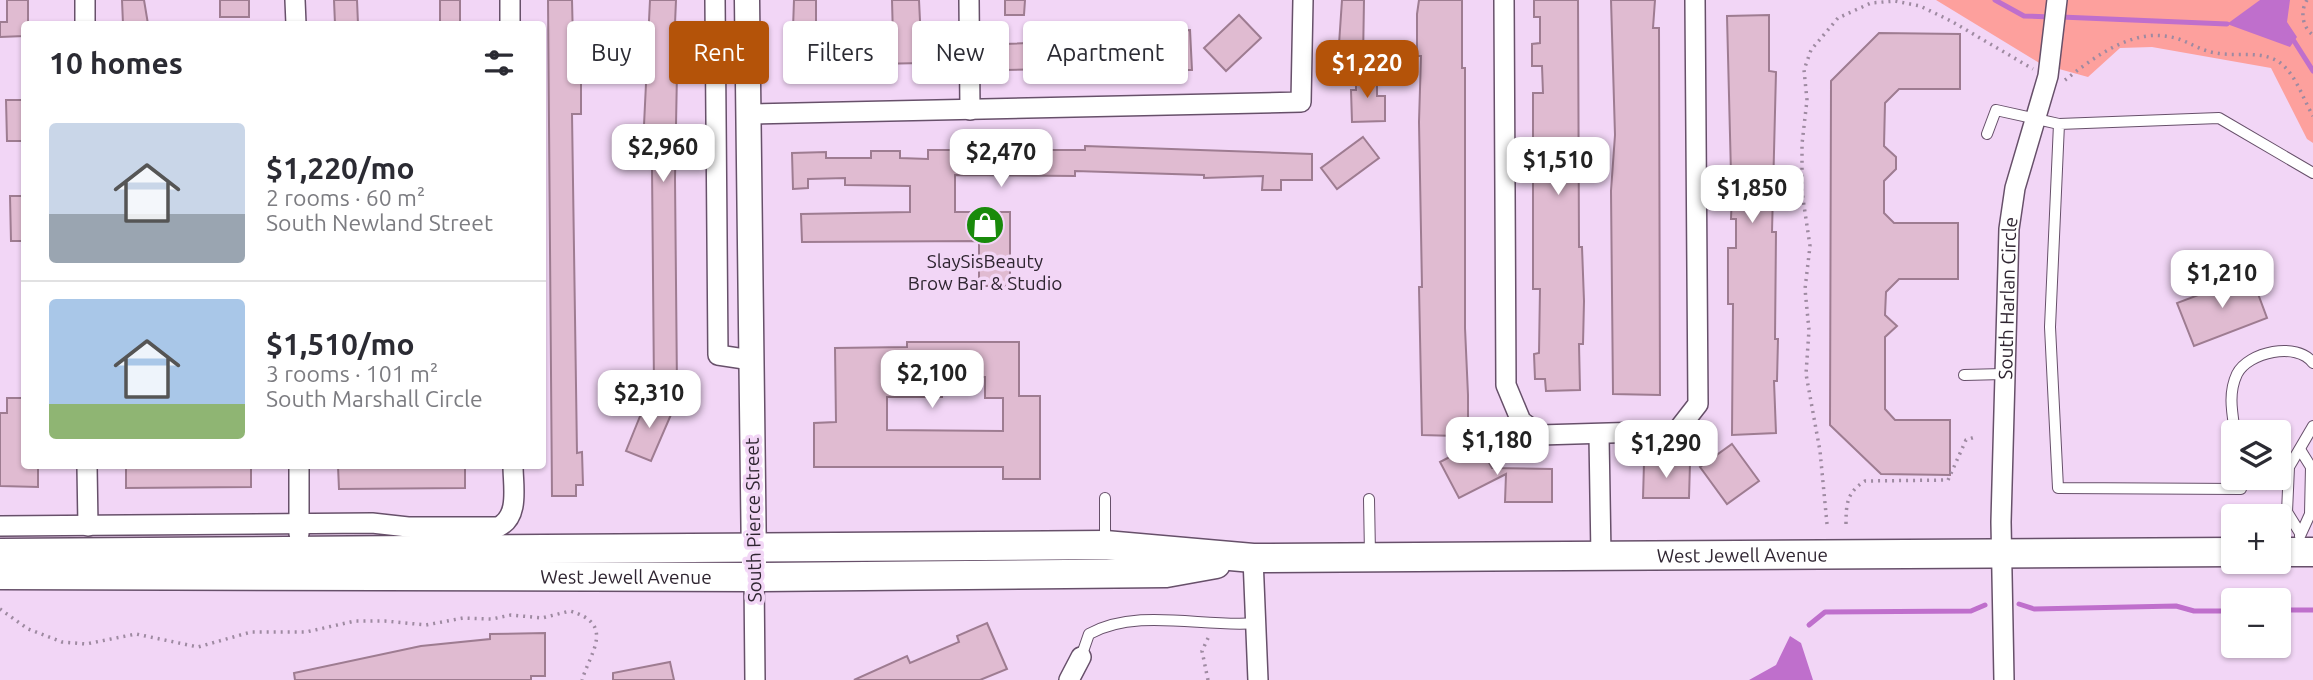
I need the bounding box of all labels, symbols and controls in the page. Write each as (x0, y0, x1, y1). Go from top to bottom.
chip: Buy (567, 21, 655, 84)
chip: Rent (669, 21, 769, 84)
chip: Filters (783, 21, 898, 84)
chip: New (912, 21, 1009, 84)
chip: Apartment (1023, 21, 1188, 84)
pin: $1,220 (1310, 41, 1424, 100)
icon: filters (480, 44, 518, 82)
text: 10 homes (49, 46, 183, 80)
text: $1,220 (1332, 50, 1402, 75)
pin: $2,960 (606, 124, 720, 184)
pin: $2,470 (944, 130, 1058, 189)
text: $2,960 (628, 134, 698, 159)
pin: $1,510 (1501, 138, 1615, 197)
text: $2,470 (966, 139, 1036, 164)
text: $1,510 (1523, 147, 1593, 172)
icon: home (105, 151, 189, 235)
text: $1,220/mo (266, 151, 415, 185)
pin: $1,850 (1695, 166, 1809, 225)
text: $1,850 (1717, 175, 1787, 200)
text: 2 rooms · 60 m² (266, 185, 425, 210)
shop icon: SlaySisBeauty Brow Bar & Studio (964, 204, 1006, 246)
text: South Newland Street (266, 210, 493, 235)
street label: South Harlan Circle (1994, 215, 2022, 380)
place label: SlaySisBeauty Brow Bar & Studio (908, 250, 1062, 294)
pin: $1,210 (2165, 250, 2279, 310)
text: $1,210 (2187, 260, 2257, 285)
icon: home (105, 327, 189, 411)
text: $1,510/mo (266, 327, 415, 361)
pin: $2,100 (875, 350, 989, 410)
text: $2,100 (897, 360, 967, 385)
text: 3 rooms · 101 m² (266, 361, 438, 386)
pin: $2,310 (592, 370, 706, 430)
text: $2,310 (614, 380, 684, 405)
text: South Marshall Circle (266, 386, 483, 411)
pin: $1,180 (1440, 418, 1554, 477)
pin: $1,290 (1609, 420, 1723, 480)
map controls (2221, 420, 2291, 658)
button: layers (2221, 420, 2291, 490)
text: $1,180 (1462, 427, 1532, 452)
text: $1,290 (1631, 430, 1701, 455)
street label: South Pierce Street (741, 437, 765, 603)
button: + (2221, 504, 2291, 574)
street label: West Jewell Avenue (1657, 543, 1828, 567)
street label: West Jewell Avenue (540, 565, 712, 588)
button: − (2221, 588, 2291, 658)

